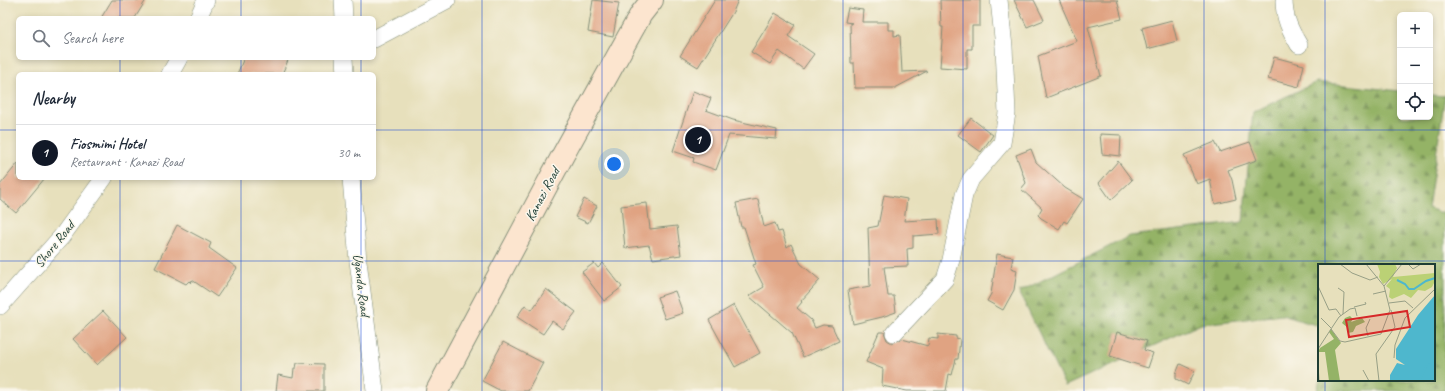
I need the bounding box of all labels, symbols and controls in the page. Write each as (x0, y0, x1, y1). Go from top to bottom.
map controls (1397, 12, 1433, 120)
button: + (1397, 12, 1433, 48)
search box (16, 16, 376, 60)
icon: search (30, 27, 52, 49)
text: Search here (62, 29, 123, 48)
button: − (1397, 48, 1433, 84)
button: locate (1397, 84, 1433, 120)
text: Nearby (32, 88, 75, 109)
pin: 1 (685, 125, 711, 155)
text: Fiosmimi Hotel (70, 135, 145, 154)
text: 1 (42, 145, 48, 161)
text: 30 m (338, 145, 360, 161)
text: Restaurant · Kanazi Road (70, 154, 183, 170)
your location (604, 154, 624, 174)
street label: Kanazi Road (521, 162, 565, 224)
street label: Shore Road (30, 216, 80, 271)
street label: Uganda Road (349, 253, 374, 320)
inset map (1318, 264, 1435, 381)

